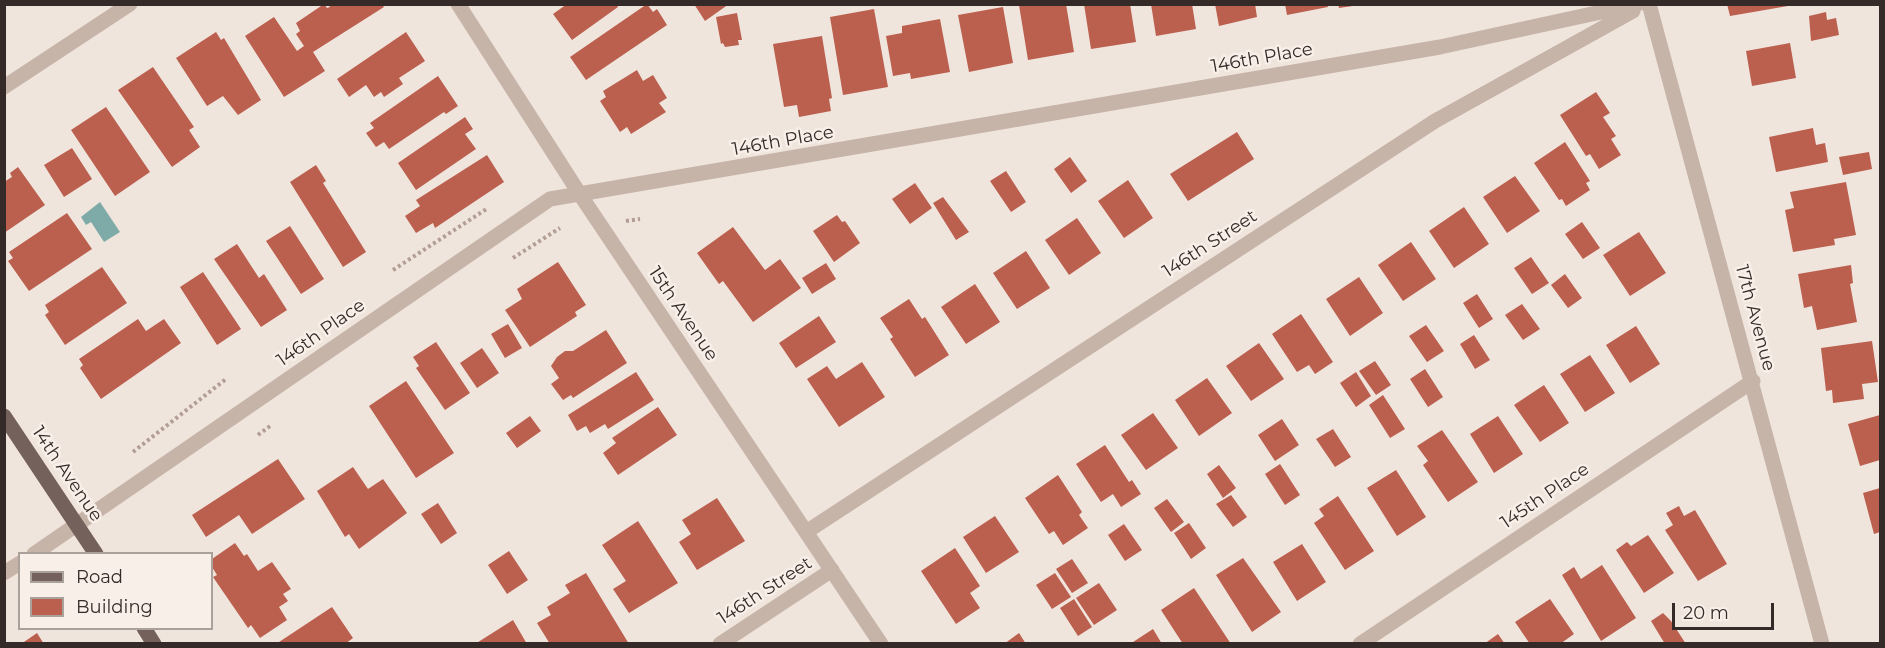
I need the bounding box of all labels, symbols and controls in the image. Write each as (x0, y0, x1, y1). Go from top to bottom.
street label: 146th Place (1210, 38, 1314, 78)
street label: 146th Place (731, 121, 835, 161)
street label: 146th Street (1159, 206, 1261, 282)
street label: 15th Avenue (644, 263, 722, 365)
street label: 17th Avenue (1730, 263, 1780, 373)
street label: 146th Place (273, 295, 369, 371)
street label: 14th Avenue (27, 422, 107, 526)
street label: 145th Place (1497, 459, 1593, 533)
legend (18, 552, 213, 630)
street label: 146th Street (714, 553, 816, 629)
text: Road (76, 566, 123, 588)
scale bar (1675, 591, 1777, 629)
text: Building (76, 596, 153, 618)
text: 20 m (1683, 602, 1729, 624)

